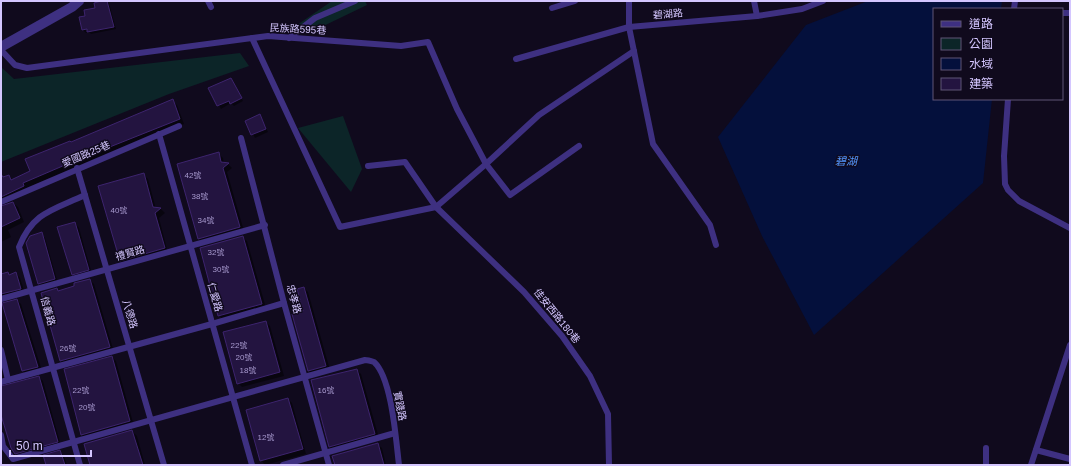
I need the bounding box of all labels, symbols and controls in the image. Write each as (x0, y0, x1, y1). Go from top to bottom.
street label: 碧湖路 (653, 7, 683, 21)
legend (933, 8, 1063, 100)
text: 道路 (969, 17, 993, 31)
street label: 民族路595巷 (269, 22, 327, 36)
text: 公園 (969, 37, 993, 51)
text: 水域 (969, 57, 993, 71)
text: 建築 (969, 77, 993, 91)
street label: 愛國路25巷 (60, 139, 112, 169)
water label: 碧湖 (835, 155, 859, 167)
house number: 42號 (185, 171, 201, 180)
house number: 38號 (192, 192, 208, 201)
house number: 40號 (111, 206, 127, 215)
house number: 34號 (198, 216, 214, 225)
street label: 禮賢路 (114, 244, 146, 262)
house number: 32號 (208, 248, 224, 257)
house number: 30號 (213, 265, 229, 274)
street label: 仁愛路 (206, 281, 224, 313)
street label: 忠孝路 (285, 283, 303, 315)
street label: 佳安西路180巷 (532, 287, 582, 345)
street label: 信義路 (39, 295, 57, 327)
street label: 八德路 (120, 298, 140, 330)
house number: 22號 (231, 341, 247, 350)
house number: 26號 (60, 344, 76, 353)
house number: 20號 (236, 353, 252, 362)
house number: 18號 (240, 366, 256, 375)
house number: 22號 (73, 386, 89, 395)
house number: 16號 (318, 386, 334, 395)
street label: 實踐路 (392, 390, 408, 422)
house number: 20號 (79, 403, 95, 412)
scale bar (10, 432, 91, 458)
house number: 12號 (258, 433, 274, 442)
text: 50 m (16, 439, 43, 453)

